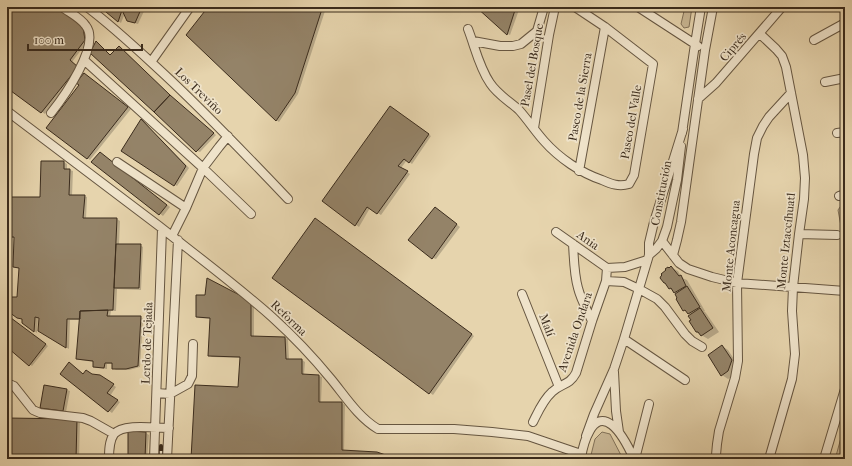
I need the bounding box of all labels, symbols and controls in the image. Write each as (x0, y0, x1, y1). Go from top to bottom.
street label: Pasel del Bosque (518, 22, 546, 108)
scale bar (28, 26, 142, 52)
street label: Ciprés (717, 29, 750, 64)
text: 100 m (34, 33, 64, 47)
street label: Paseo de la Sierra (565, 51, 595, 142)
street label: Los Treviño (172, 65, 226, 117)
street label: Paseo del Valle (618, 84, 644, 160)
street label: Constitución (648, 159, 674, 227)
street label: Monte Iztaccíhuatl (774, 191, 798, 290)
street label: Monte Aconcagua (719, 199, 743, 293)
street label: Ania (573, 227, 602, 253)
street label: Avenida Ondara (554, 290, 595, 375)
street label: Reforma (268, 297, 310, 339)
street label: Lerdo de Tejada (139, 301, 155, 384)
street label: Malí (536, 312, 558, 339)

